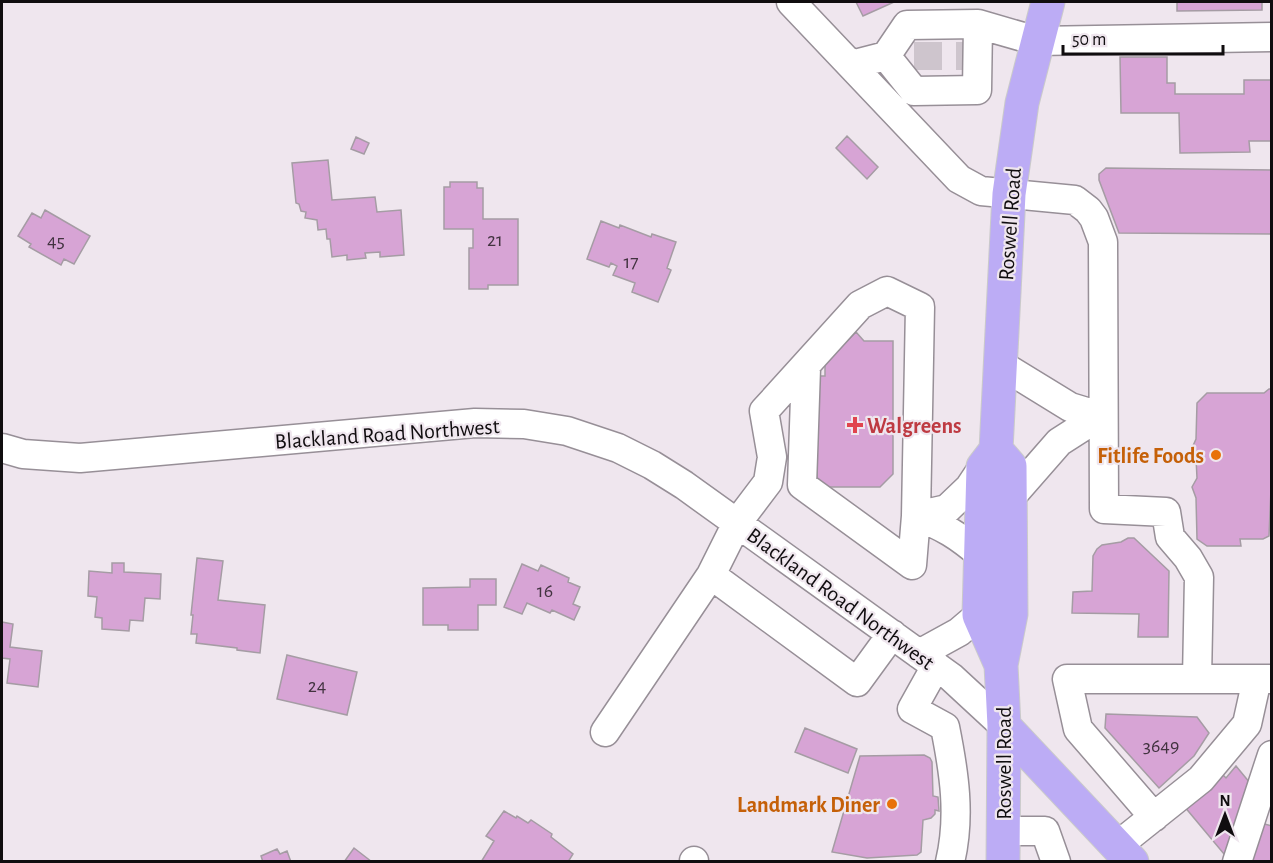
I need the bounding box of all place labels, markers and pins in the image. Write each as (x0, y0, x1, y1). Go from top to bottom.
place label: Walgreens (867, 415, 962, 437)
marker: Walgreens (848, 418, 862, 432)
place label: Fitlife Foods (1097, 445, 1204, 467)
marker: Fitlife Foods (1209, 448, 1223, 462)
place label: Landmark Diner (737, 794, 880, 816)
marker: Landmark Diner (885, 797, 899, 811)

